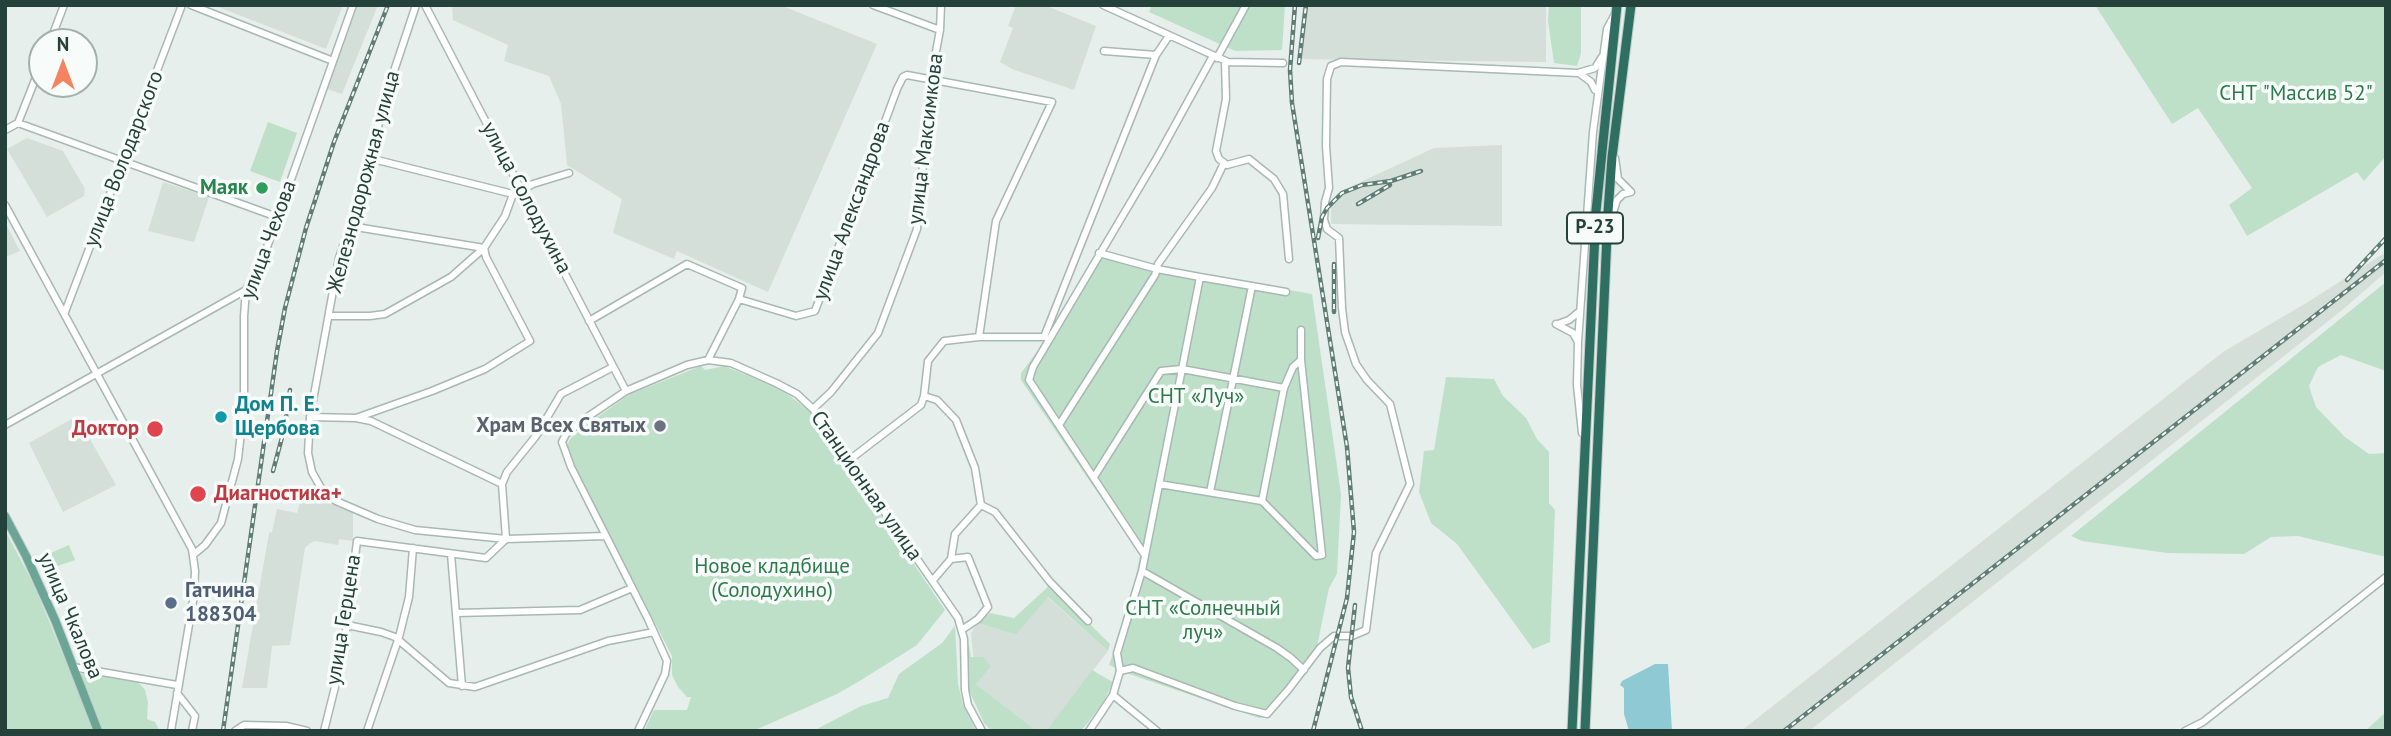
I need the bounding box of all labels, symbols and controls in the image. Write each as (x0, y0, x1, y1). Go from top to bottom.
north arrow (28, 28, 98, 98)
text: N (57, 32, 69, 56)
street label: улица Максимкова (903, 52, 949, 226)
street label: улица Володарского (79, 67, 169, 251)
street label: Железнодорожная улица (322, 68, 406, 296)
park label: СНТ "Массив 52" (2219, 81, 2373, 107)
street label: улица Солодухина (475, 118, 577, 278)
street label: улица Александрова (808, 118, 896, 304)
place label: Маяк (200, 175, 248, 201)
street label: улица Чехова (236, 177, 302, 303)
marker: Маяк (254, 180, 270, 196)
road number: Р-23 (1567, 212, 1623, 244)
park label: СНТ «Луч» (1148, 384, 1244, 410)
place label: Дом П. Е. Щербова (235, 392, 320, 442)
street label: Станционная улица (805, 406, 927, 566)
marker: Дом П. Е. Щербова (213, 409, 229, 425)
place label: Храм Всех Святых (476, 413, 646, 439)
place label: Доктор (72, 416, 139, 442)
marker: Храм Всех Святых (652, 418, 668, 434)
marker: Доктор (145, 419, 165, 439)
place label: Диагностика+ (214, 481, 342, 507)
marker: Диагностика+ (188, 484, 208, 504)
street label: улица Чкалова (32, 549, 108, 683)
street label: улица Герцена (321, 553, 367, 687)
park label: Новое кладбище (Солодухино) (694, 554, 850, 604)
place label: Гатчина 188304 (185, 578, 256, 628)
marker: Гатчина 188304 (163, 595, 179, 611)
park label: СНТ «Солнечный луч» (1125, 596, 1281, 646)

